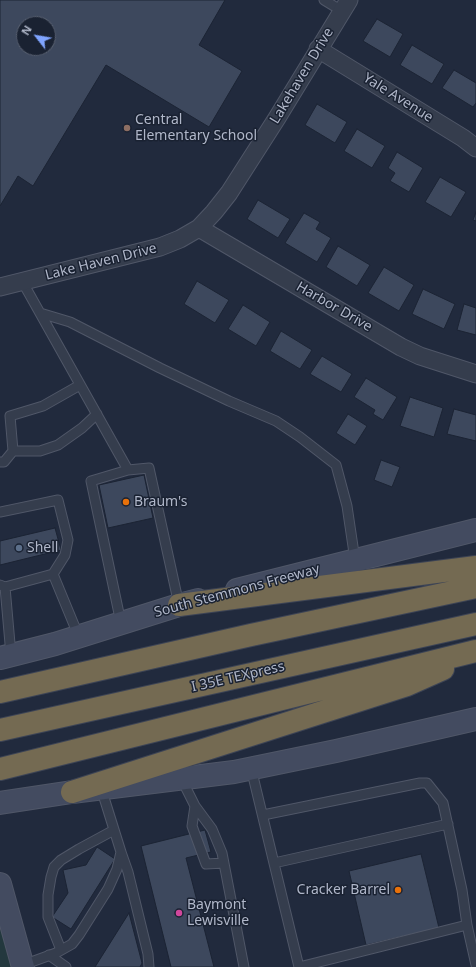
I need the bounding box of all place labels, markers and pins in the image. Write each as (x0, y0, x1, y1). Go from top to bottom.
place label: Central Elementary School (135, 112, 257, 144)
marker: Central Elementary School (122, 123, 132, 133)
place label: Braum's (134, 494, 187, 510)
marker: Braum's (121, 497, 131, 507)
place label: Shell (27, 540, 58, 556)
marker: Shell (14, 543, 24, 553)
place label: Cracker Barrel (297, 882, 390, 898)
marker: Cracker Barrel (393, 885, 403, 895)
place label: Baymont Lewisville (187, 897, 249, 930)
marker: Baymont Lewisville (174, 908, 184, 918)

